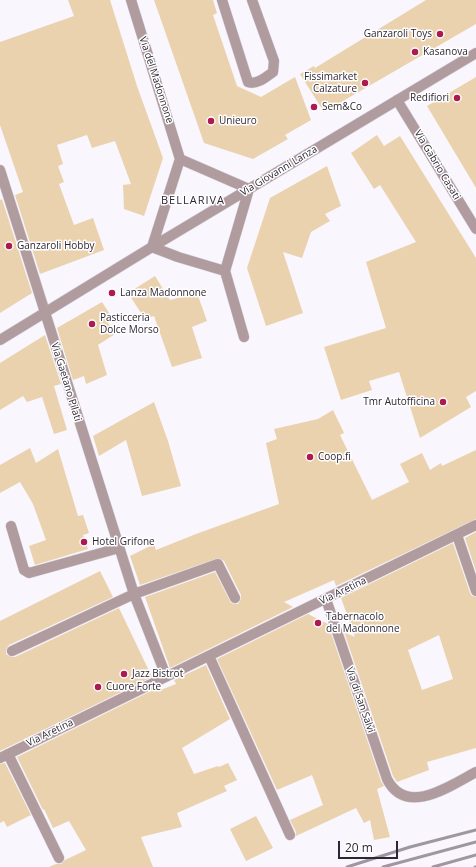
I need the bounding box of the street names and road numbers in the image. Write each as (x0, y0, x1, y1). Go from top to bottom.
street label: Via del Madonnone (136, 35, 176, 125)
street label: Via Gabrio Casati (411, 128, 463, 202)
street label: Via Giovanni Lanza (238, 143, 320, 199)
street label: Via Gaetano Pilati (48, 341, 84, 423)
street label: Via Aretina (318, 575, 368, 607)
street label: Via di San Salvi (343, 666, 377, 734)
street label: Via Aretina (25, 717, 75, 749)

